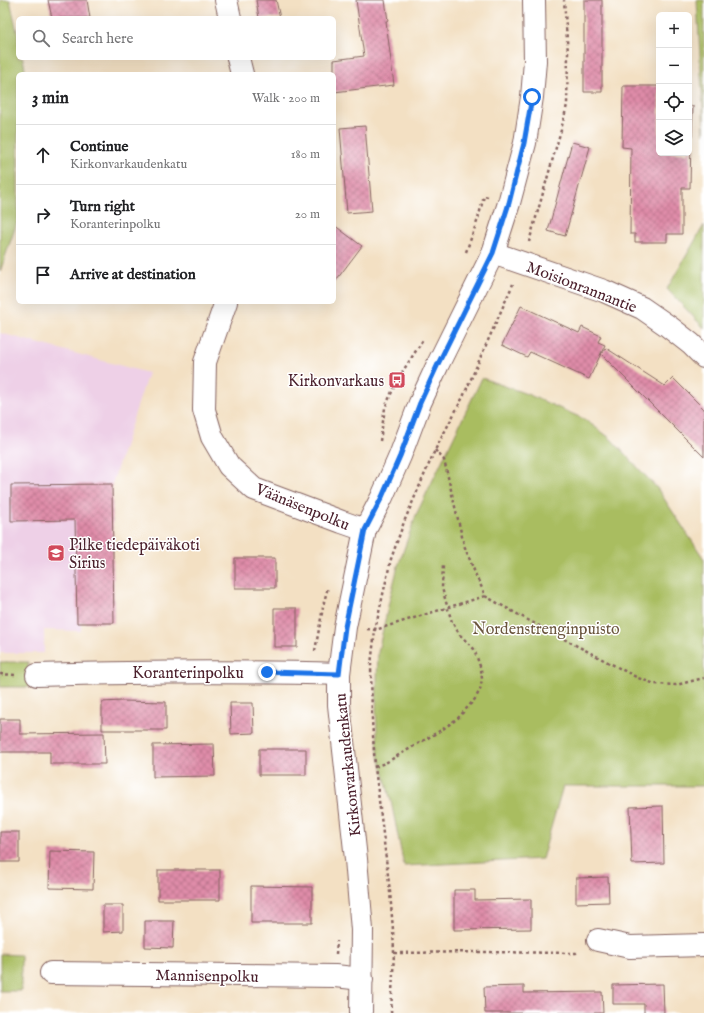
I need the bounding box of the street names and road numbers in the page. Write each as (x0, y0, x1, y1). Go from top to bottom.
street label: Moisionrannantie (523, 258, 639, 318)
street label: Väänäsenpolku (251, 480, 352, 536)
street label: Koranterinpolku (132, 664, 244, 684)
street label: Kirkonvarkaudenkatu (332, 692, 366, 838)
street label: Mannisenpolku (155, 966, 259, 988)

